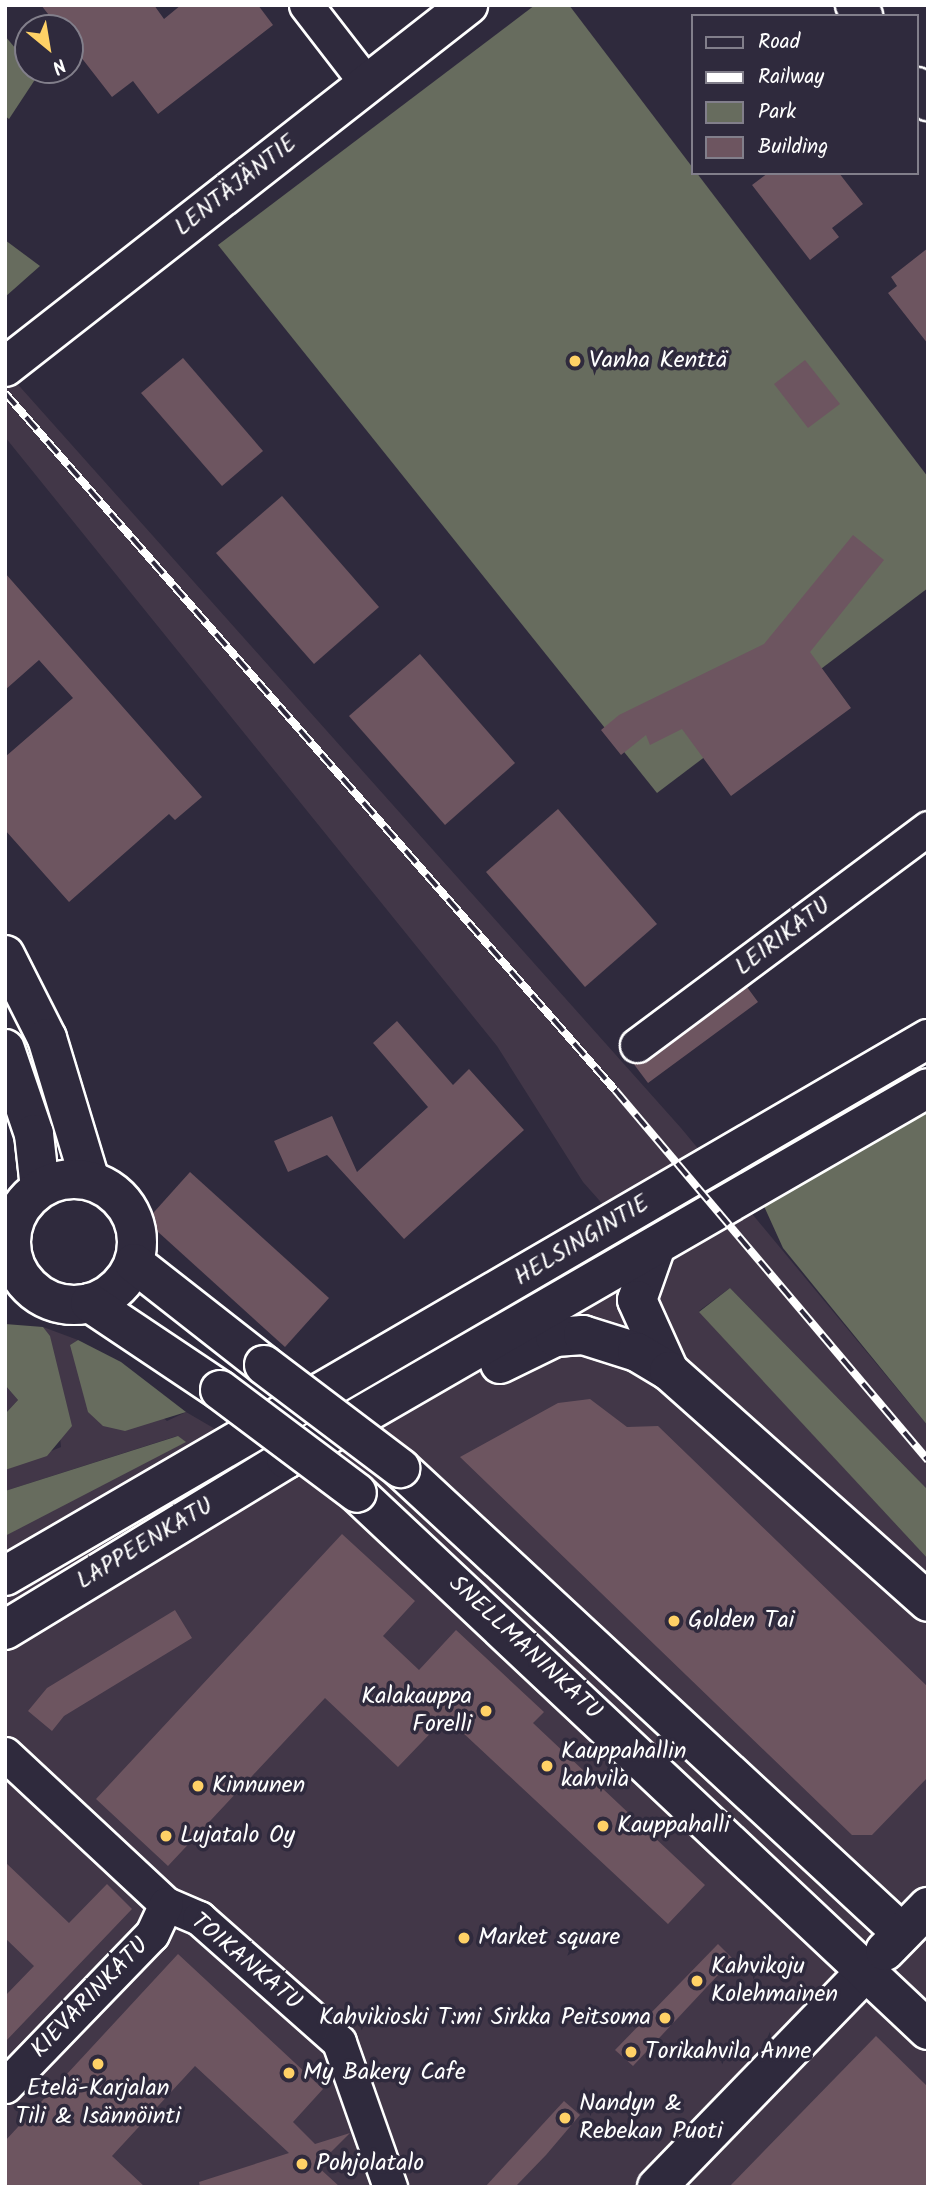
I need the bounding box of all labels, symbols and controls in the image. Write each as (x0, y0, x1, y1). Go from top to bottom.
north arrow (14, 14, 84, 84)
legend (692, 14, 919, 175)
text: Road (758, 26, 800, 59)
text: N (46, 49, 71, 81)
text: Railway (758, 61, 824, 94)
text: Park (758, 96, 796, 129)
street label: LENTÄJÄNTIE (169, 129, 303, 243)
text: Building (758, 131, 828, 164)
place label: Vanha Kenttä (589, 347, 727, 375)
marker: Vanha Kenttä (567, 353, 583, 369)
street label: LEIRIKATU (730, 892, 836, 982)
street label: HELSINGINTIE (509, 1189, 655, 1293)
street label: LAPPEENKATU (72, 1492, 218, 1596)
street label: SNELLMANINKATU (443, 1570, 607, 1726)
place label: Golden Tai (688, 1607, 794, 1635)
marker: Golden Tai (666, 1613, 682, 1629)
place label: Kalakauppa Forelli (361, 1683, 472, 1739)
marker: Kalakauppa Forelli (478, 1703, 494, 1719)
place label: Kauppahallin kahvila (561, 1738, 687, 1794)
marker: Kauppahallin kahvila (539, 1758, 555, 1774)
place label: Kinnunen (212, 1772, 305, 1800)
marker: Kinnunen (190, 1778, 206, 1794)
place label: Kauppahalli (617, 1812, 730, 1840)
marker: Kauppahalli (595, 1818, 611, 1834)
place label: Lujatalo Oy (180, 1822, 295, 1850)
marker: Lujatalo Oy (158, 1828, 174, 1844)
street label: TOIKANKATU (185, 1907, 307, 2017)
place label: Market square (478, 1924, 620, 1952)
marker: Market square (456, 1930, 472, 1946)
street label: KIEVARINKATU (25, 1932, 155, 2064)
place label: Kahvikoju Kolehmainen (711, 1953, 838, 2009)
marker: Kahvikoju Kolehmainen (689, 1973, 705, 1989)
place label: Kahvikioski T:mi Sirkka Peitsoma (319, 2004, 651, 2032)
marker: Kahvikioski T:mi Sirkka Peitsoma (657, 2010, 673, 2026)
place label: Torikahvila Anne (645, 2038, 811, 2066)
marker: Torikahvila Anne (623, 2044, 639, 2060)
marker: Etelä-Karjalan Tili & Isännöinti (90, 2056, 106, 2072)
place label: My Bakery Cafe (303, 2059, 466, 2087)
marker: My Bakery Cafe (281, 2065, 297, 2081)
place label: Etelä-Karjalan Tili & Isännöinti (15, 2075, 181, 2131)
place label: Nandyn & Rebekan Puoti (579, 2090, 723, 2146)
marker: Nandyn & Rebekan Puoti (557, 2110, 573, 2126)
place label: Pohjolatalo (316, 2150, 424, 2178)
marker: Pohjolatalo (294, 2156, 310, 2172)

